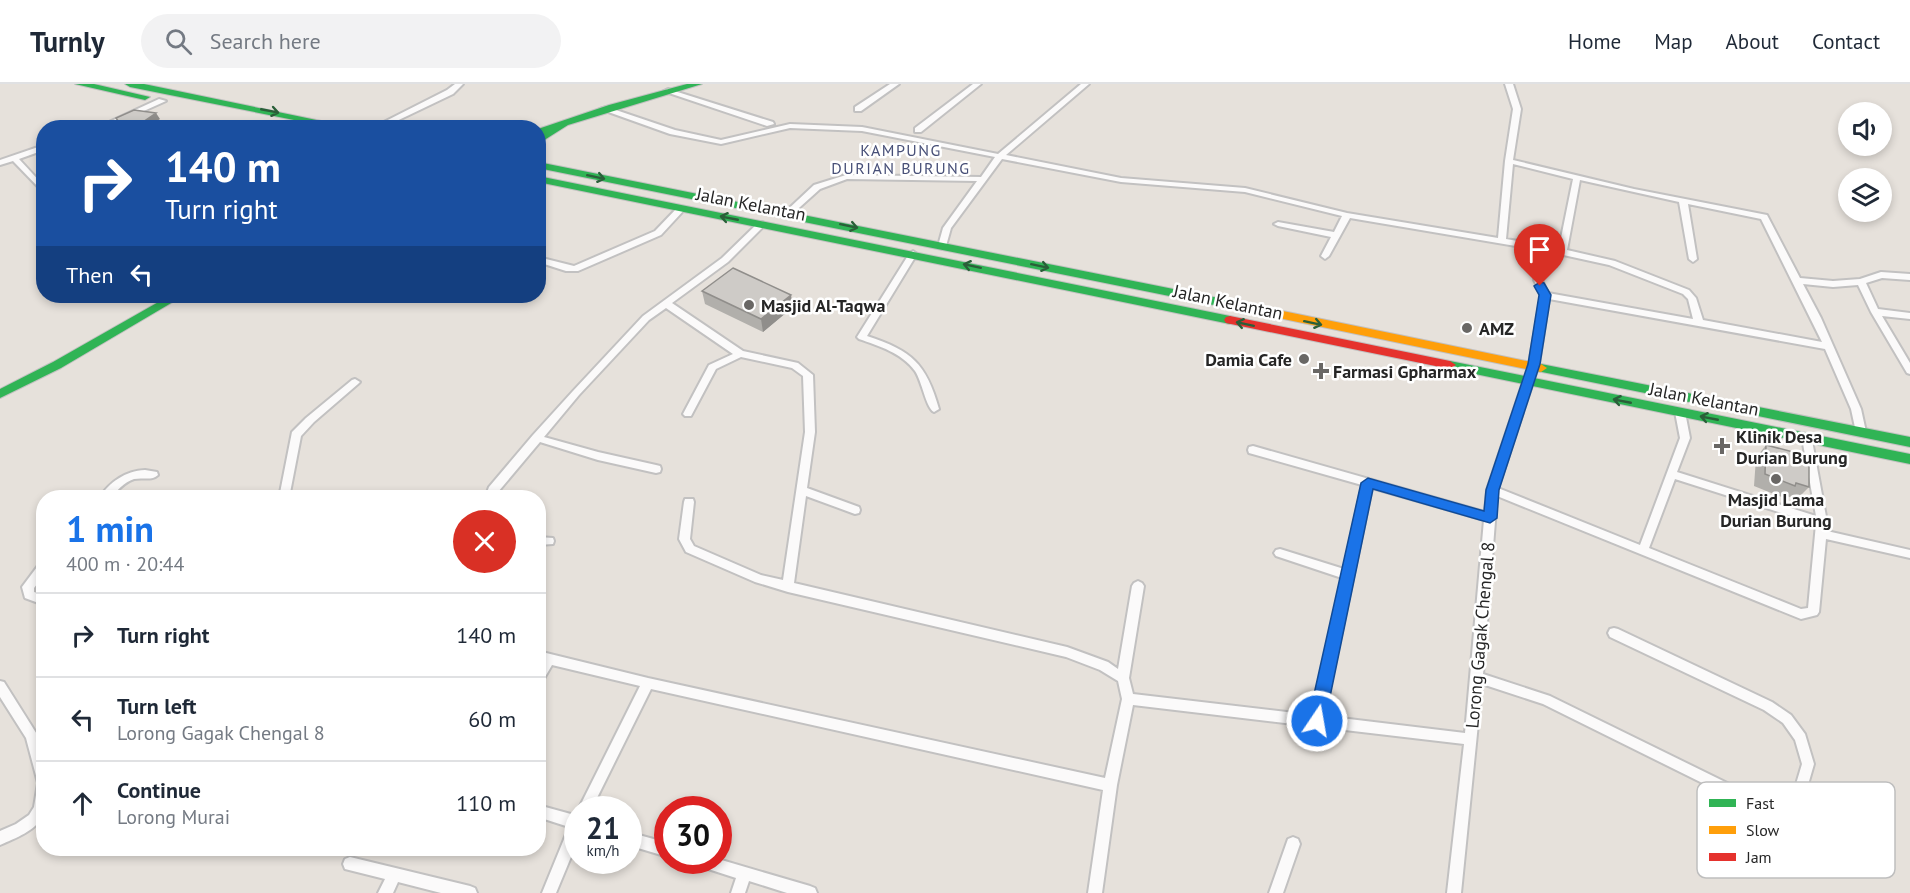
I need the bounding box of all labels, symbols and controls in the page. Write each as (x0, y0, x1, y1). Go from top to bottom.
search box (141, 14, 561, 68)
text: Turnly (30, 23, 105, 60)
icon: search (162, 25, 195, 58)
text: Search here (210, 27, 321, 55)
text: Home (1568, 28, 1621, 55)
text: Map (1654, 28, 1693, 55)
text: About (1726, 28, 1779, 55)
text: Contact (1812, 28, 1880, 55)
map controls (1838, 102, 1892, 222)
button: sound (1838, 102, 1892, 156)
one-way arrow (259, 106, 279, 117)
text: 140 m (165, 139, 281, 194)
district label: KAMPUNG DURIAN BURUNG (831, 140, 971, 178)
icon: right (66, 144, 144, 222)
button: layers (1838, 168, 1892, 222)
one-way arrow (586, 172, 605, 183)
street label: Jalan Kelantan (693, 182, 808, 226)
text: Turn right (165, 192, 278, 226)
one-way arrow (719, 212, 739, 223)
one-way arrow (839, 221, 858, 233)
pin (1514, 224, 1565, 286)
icon: arrive (1523, 233, 1556, 266)
icon: left (125, 258, 158, 291)
one-way arrow (962, 260, 981, 272)
text: Then (66, 261, 113, 289)
one-way arrow (1030, 261, 1049, 272)
street label: Jalan Kelantan (1170, 279, 1285, 325)
place label: Masjid Al-Taqwa (761, 294, 885, 317)
marker: Masjid Al-Taqwa (742, 298, 756, 312)
one-way arrow (1235, 317, 1254, 329)
one-way arrow (1303, 317, 1322, 329)
place label: AMZ (1479, 317, 1514, 340)
marker: AMZ (1460, 321, 1474, 335)
place label: Damia Cafe (1205, 348, 1292, 371)
marker: Damia Cafe (1297, 352, 1311, 366)
place label: Farmasi Gpharmax (1333, 360, 1477, 383)
marker: Farmasi Gpharmax (1314, 364, 1328, 378)
street label: Jalan Kelantan (1646, 377, 1761, 421)
one-way arrow (1613, 395, 1633, 406)
one-way arrow (1699, 412, 1719, 423)
place label: Klinik Desa Durian Burung (1736, 425, 1848, 469)
marker: Klinik Desa Durian Burung (1713, 437, 1731, 455)
marker: Masjid Lama Durian Burung (1769, 472, 1783, 486)
place label: Masjid Lama Durian Burung (1720, 488, 1832, 532)
text: 1 min (66, 505, 154, 552)
button: close (453, 510, 516, 573)
street label: Lorong Gagak Chengal 8 (1460, 541, 1500, 729)
text: 400 m · 20:44 (66, 551, 184, 577)
icon: right (66, 619, 99, 652)
text: Turn right (117, 621, 209, 649)
text: 140 m (456, 621, 516, 649)
position arrow (1285, 689, 1349, 753)
text: Turn left (117, 692, 197, 720)
icon: left (66, 703, 99, 736)
text: 60 m (468, 705, 516, 733)
text: Lorong Gagak Chengal 8 (117, 720, 325, 746)
text: Continue (117, 776, 201, 804)
legend (1697, 782, 1895, 878)
icon: ahead (66, 787, 99, 820)
text: 110 m (456, 789, 516, 817)
text: Fast (1746, 793, 1775, 813)
speed limit sign: 30 (654, 796, 732, 874)
text: Lorong Murai (117, 804, 230, 830)
text: 21 (586, 808, 620, 847)
text: Slow (1746, 820, 1780, 840)
text: km/h (587, 841, 619, 860)
text: Jam (1745, 847, 1772, 867)

